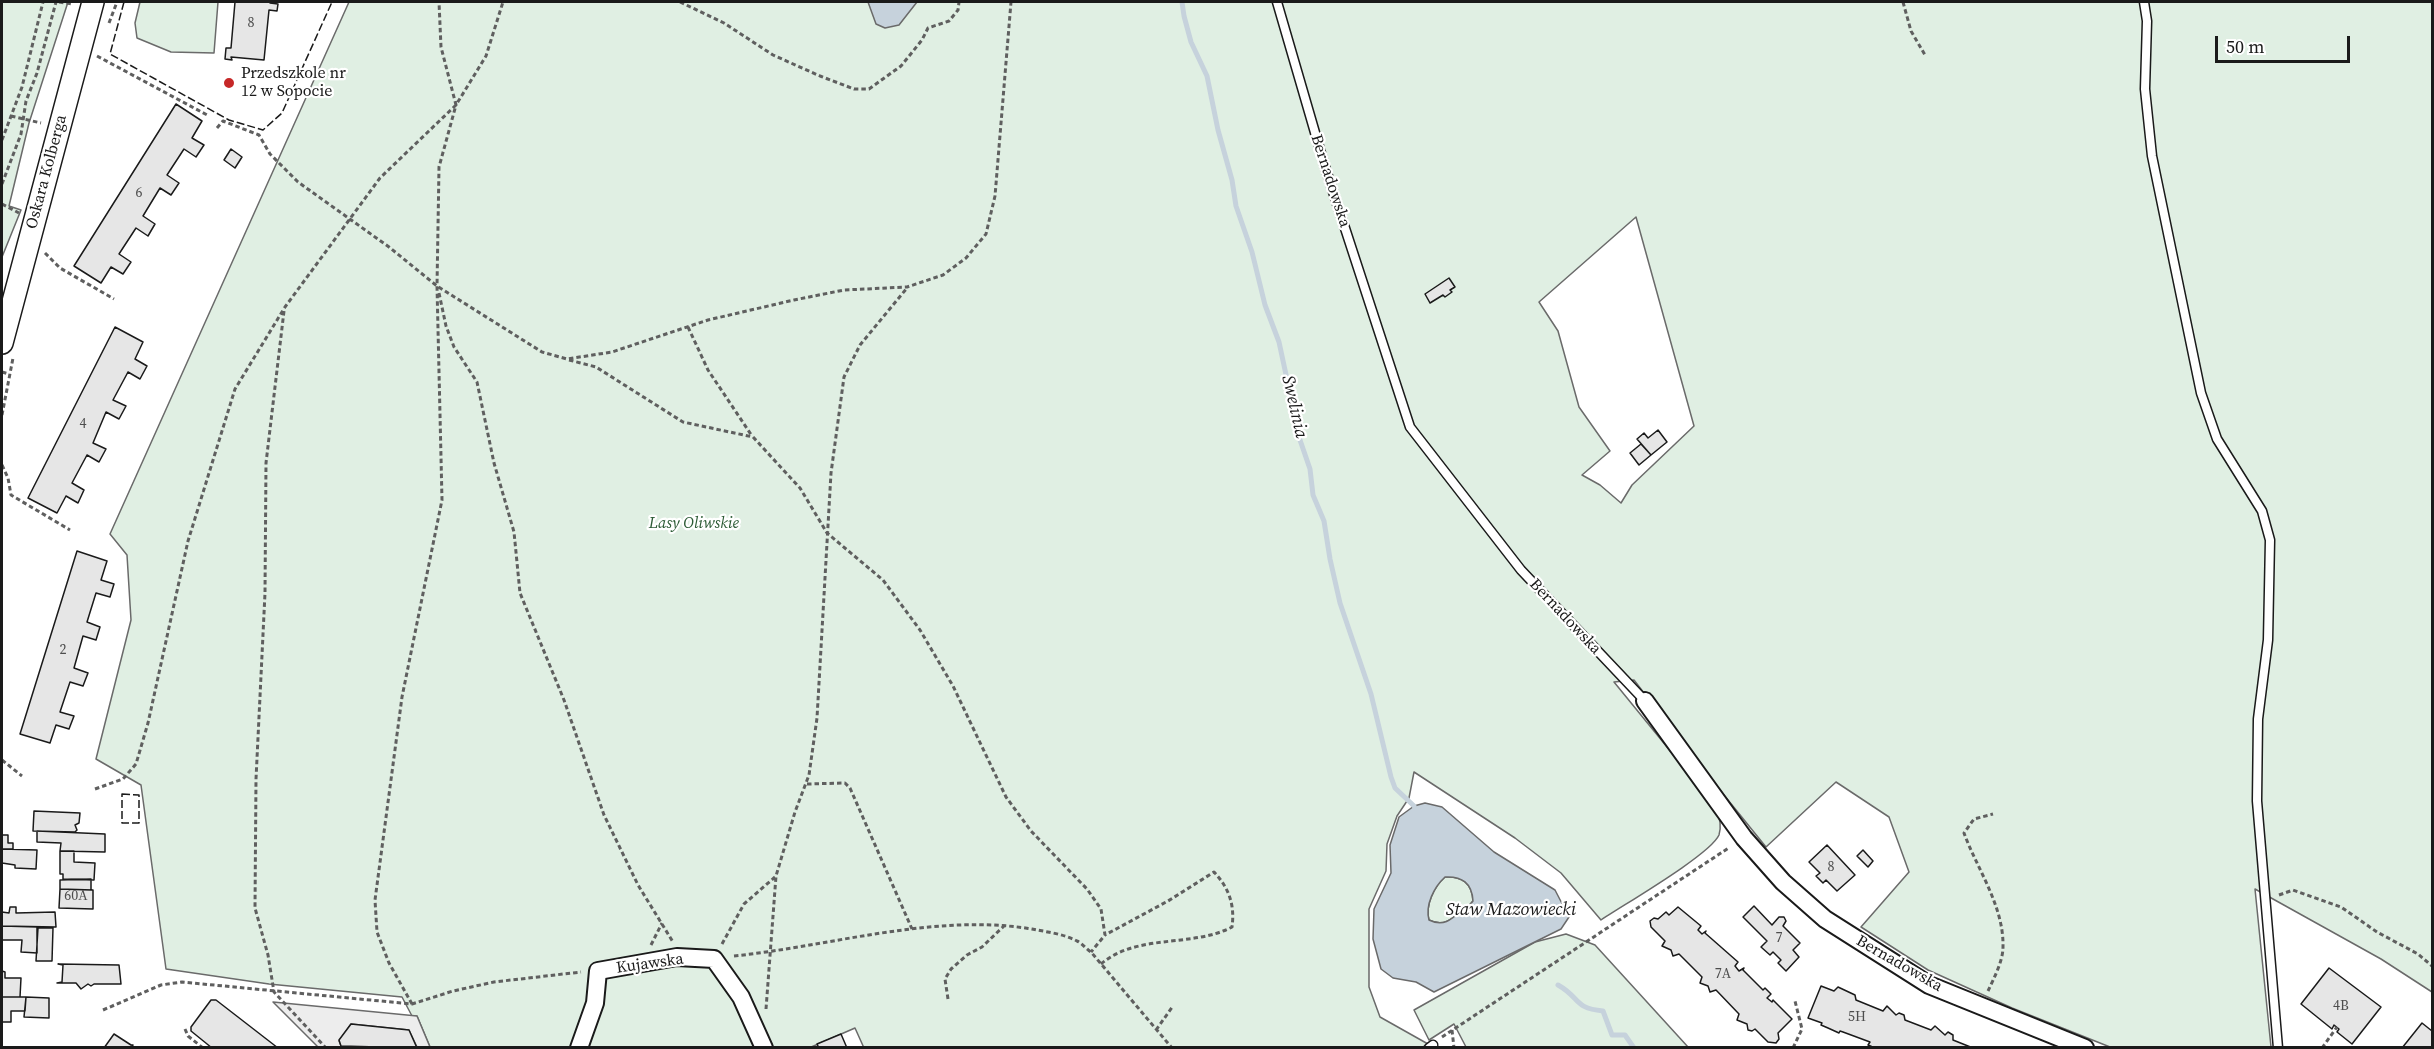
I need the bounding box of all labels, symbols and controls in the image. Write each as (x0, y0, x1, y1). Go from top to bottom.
house number: 8 (248, 15, 254, 31)
scale bar (2218, 24, 2353, 62)
text: 50 m (2226, 34, 2264, 59)
place label: Przedszkole nr 12 w Sopocie (241, 64, 346, 102)
marker: Przedszkole nr 12 w Sopocie (222, 76, 236, 90)
street label: Oskara Kolberga (23, 113, 71, 231)
street label: Bernadowska (1306, 132, 1354, 230)
house number: 6 (136, 185, 142, 201)
water label: Swelinia (1276, 373, 1312, 441)
house number: 4 (80, 416, 86, 432)
park label: Lasy Oliwskie (649, 514, 739, 534)
street label: Bernadowska (1525, 575, 1605, 659)
house number: 2 (60, 642, 66, 658)
house number: 8 (1828, 859, 1834, 875)
house number: 60A (64, 888, 88, 904)
water label: Staw Mazowiecki (1446, 899, 1576, 921)
house number: 7 (1776, 930, 1782, 946)
street label: Bernadowska (1852, 932, 1946, 996)
street label: Kujawska (615, 950, 685, 978)
house number: 7A (1715, 966, 1731, 982)
house number: 4B (2333, 998, 2349, 1014)
house number: 5H (1848, 1009, 1866, 1025)

